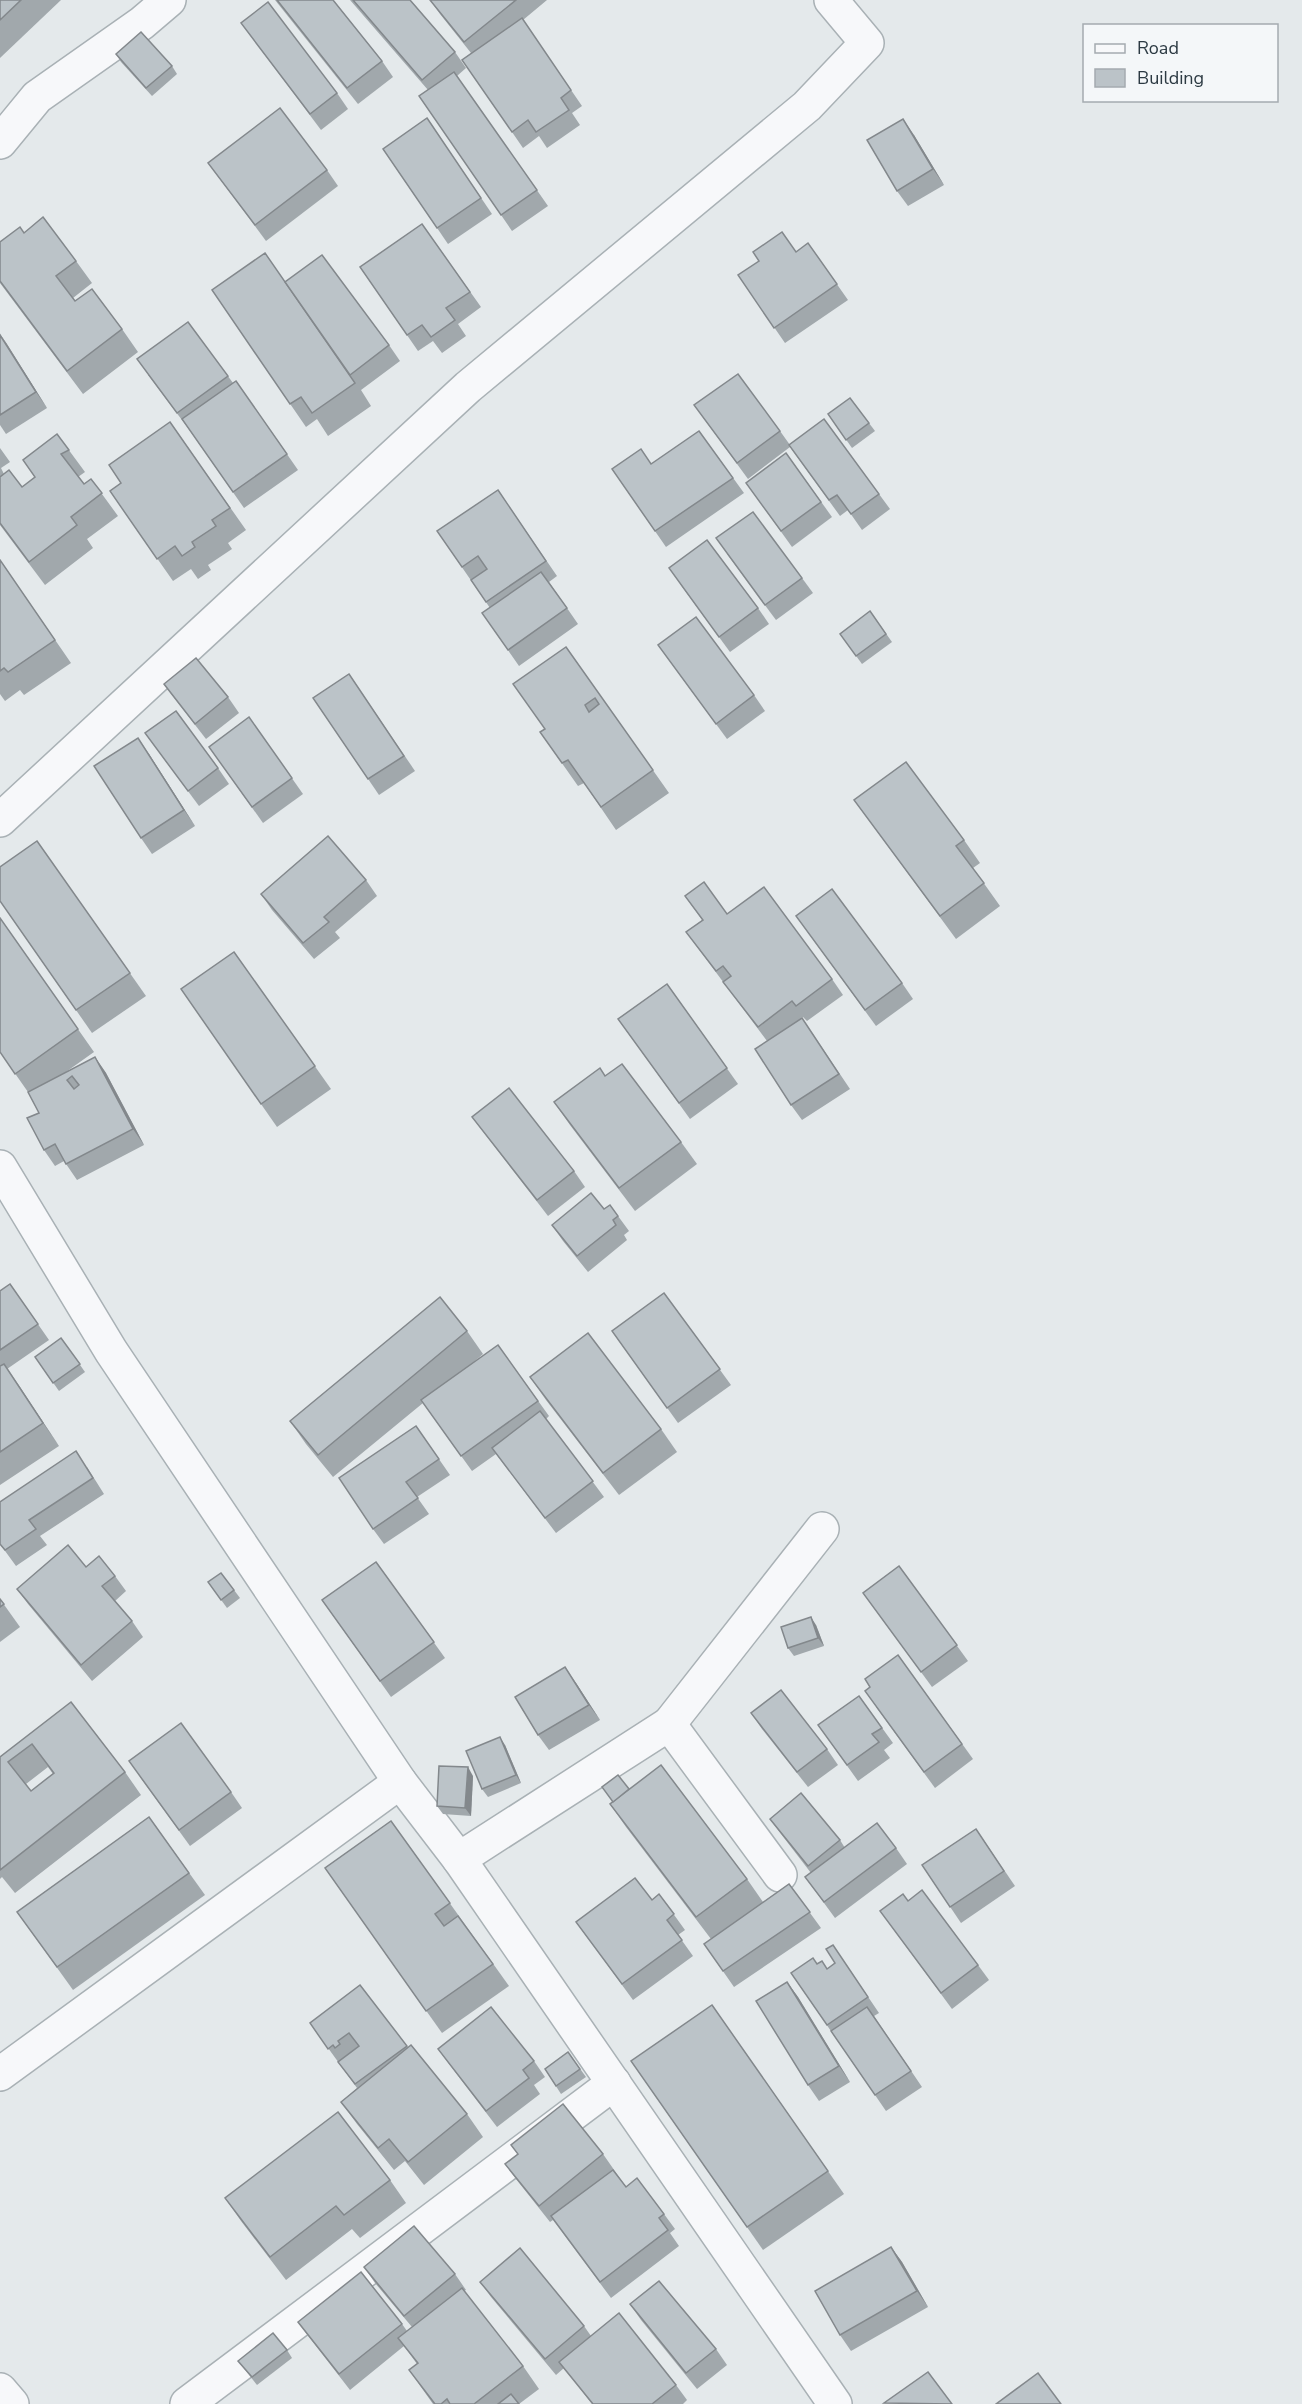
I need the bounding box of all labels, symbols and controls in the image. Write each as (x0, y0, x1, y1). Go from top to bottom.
legend (1083, 24, 1278, 102)
text: Road (1137, 36, 1179, 60)
text: Building (1137, 66, 1204, 90)

